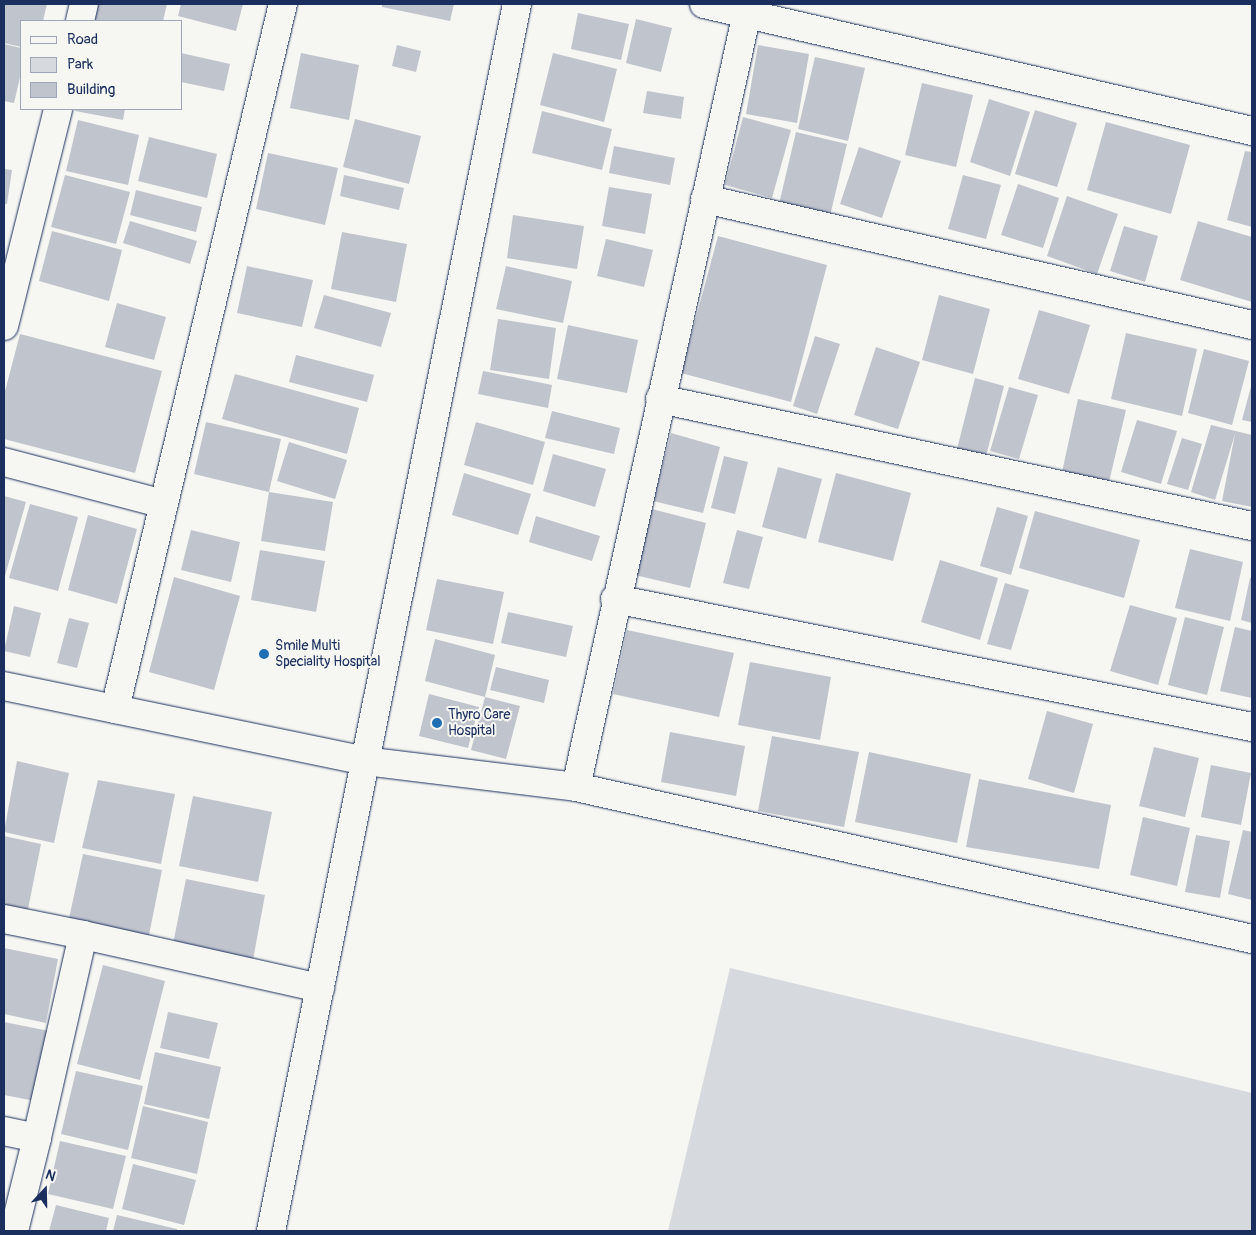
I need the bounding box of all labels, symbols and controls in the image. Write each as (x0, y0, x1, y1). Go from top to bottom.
legend (20, 20, 182, 110)
text: Road (67, 30, 98, 49)
text: Park (67, 55, 93, 74)
text: Building (67, 80, 115, 99)
place label: Smile Multi Speciality Hospital (275, 638, 380, 670)
marker: Smile Multi Speciality Hospital (257, 647, 271, 661)
place label: Thyro Care Hospital (448, 707, 510, 740)
marker: Thyro Care Hospital (430, 716, 444, 730)
north arrow (20, 1165, 70, 1215)
text: N (43, 1166, 58, 1185)

